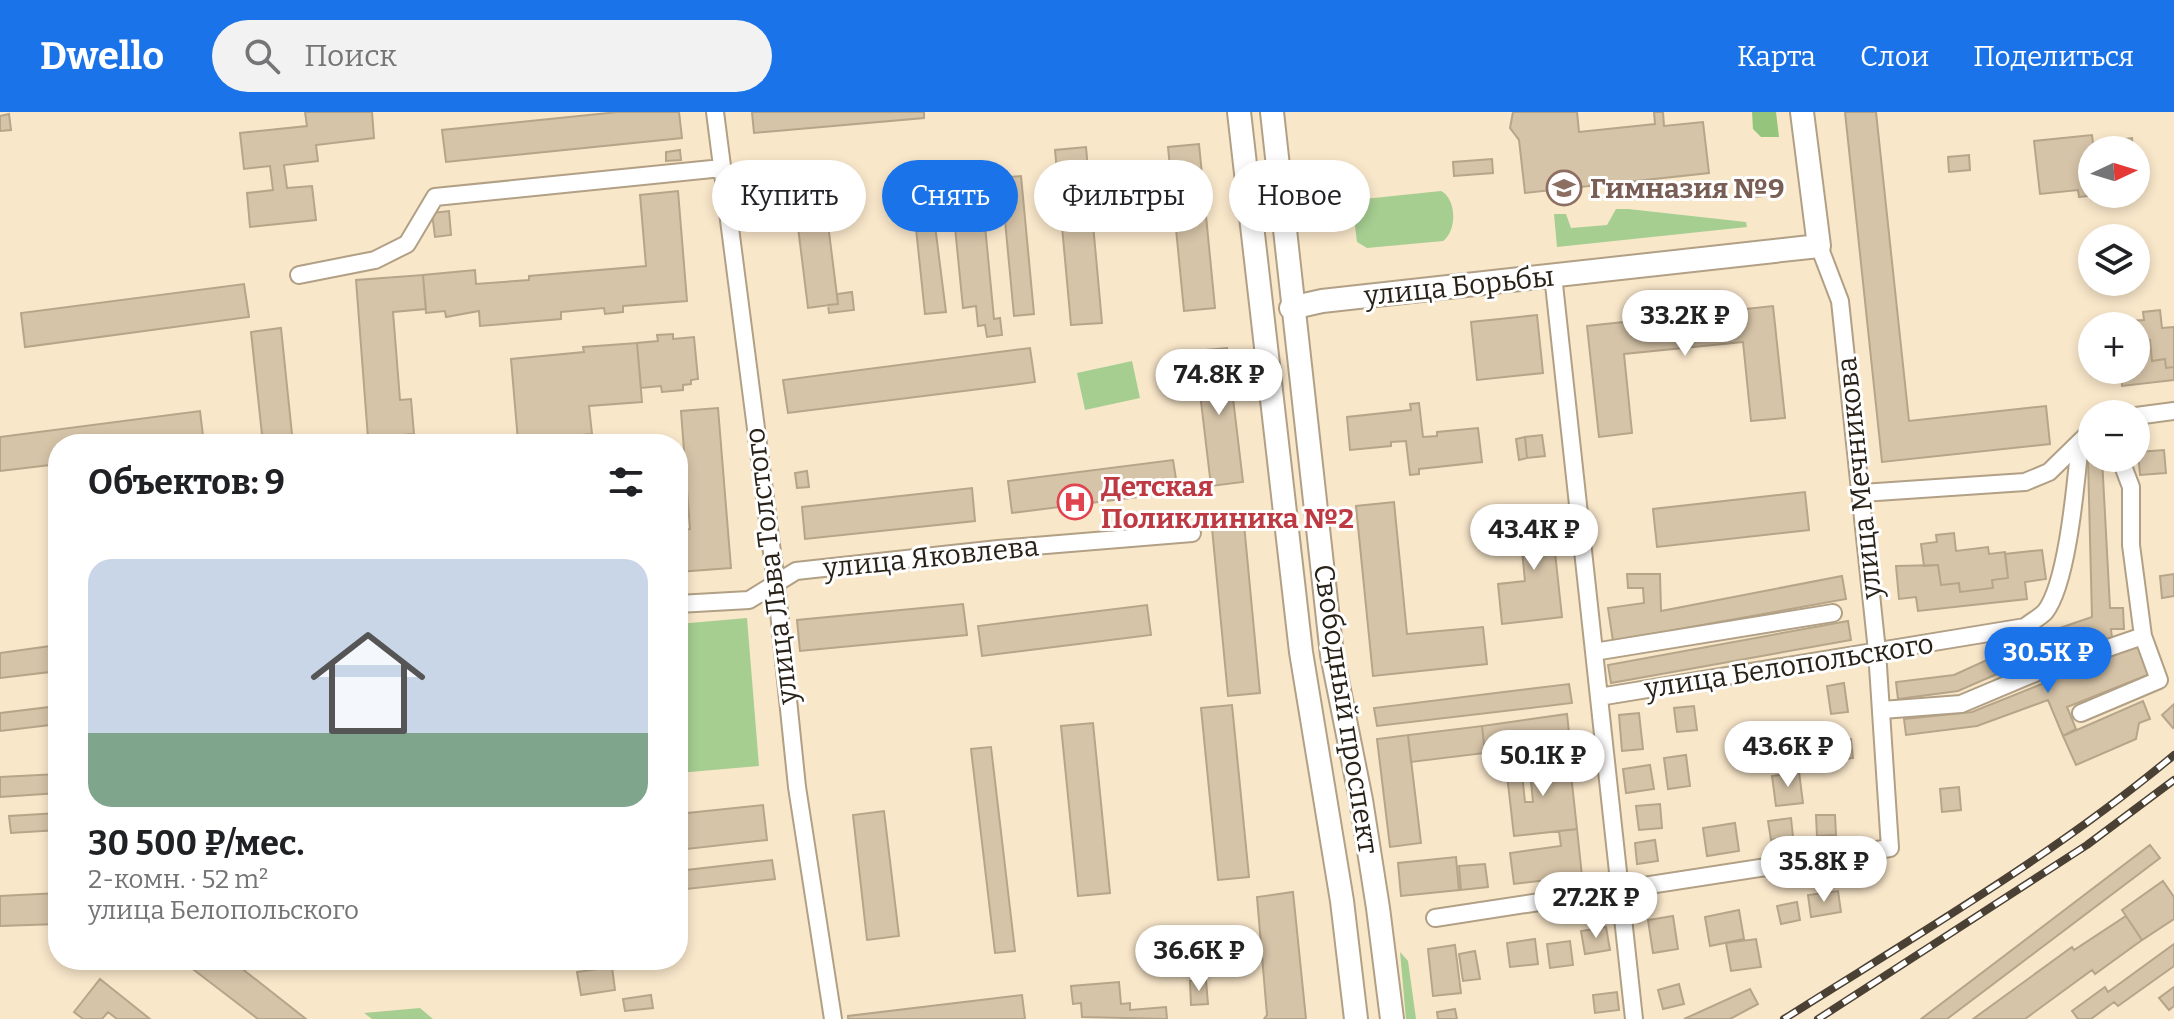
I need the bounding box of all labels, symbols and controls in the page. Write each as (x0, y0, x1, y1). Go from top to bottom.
search box (212, 20, 772, 92)
text: Dwello (40, 33, 164, 79)
icon: search (240, 34, 284, 78)
text: Поиск (304, 38, 397, 74)
text: Карта (1737, 40, 1816, 73)
text: Слои (1860, 40, 1929, 73)
text: Поделиться (1973, 40, 2134, 73)
north arrow (2078, 136, 2150, 208)
map controls (2078, 136, 2150, 472)
chip: Купить (712, 160, 866, 232)
chip: Снять (882, 160, 1018, 232)
chip: Фильтры (1034, 160, 1213, 232)
chip: Новое (1229, 160, 1370, 232)
school or university icon: Гимназия №9 (1545, 169, 1583, 207)
place label: Гимназия №9 (1590, 172, 1785, 205)
button: layers (2078, 224, 2150, 296)
street label: улица Борьбы (1361, 260, 1556, 312)
pin: 33.2K ₽ (1611, 290, 1759, 358)
text: 33.2K ₽ (1640, 300, 1730, 331)
button: + (2078, 312, 2150, 384)
pin: 74.8K ₽ (1145, 349, 1293, 417)
street label: улица Мечникова (1830, 355, 1888, 602)
text: 74.8K ₽ (1173, 359, 1265, 390)
button: − (2078, 400, 2150, 472)
street label: улица Льва Толстого (738, 426, 804, 707)
icon: filters (604, 460, 648, 504)
text: Объектов: 9 (88, 462, 285, 503)
place label: Детская Поликлиника №2 (1101, 470, 1354, 535)
hospital icon: Детская Поликлиника №2 (1056, 483, 1094, 521)
pin: 43.4K ₽ (1460, 504, 1608, 572)
text: 43.4K ₽ (1488, 514, 1580, 545)
street label: улица Яковлева (821, 529, 1040, 585)
street label: Свободный проспект (1307, 562, 1385, 856)
icon: home (296, 611, 440, 755)
street label: улица Белопольского (1641, 627, 1936, 705)
pin: 30.5K ₽ (1974, 627, 2122, 695)
text: 30.5K ₽ (2003, 637, 2093, 668)
pin: 43.6K ₽ (1714, 721, 1862, 789)
pin: 50.1K ₽ (1469, 730, 1617, 798)
text: 43.6K ₽ (1742, 731, 1834, 762)
text: 50.1K ₽ (1500, 740, 1586, 771)
text: 30 500 ₽/мес. (88, 823, 304, 864)
pin: 35.8K ₽ (1750, 836, 1898, 904)
text: 35.8K ₽ (1779, 846, 1869, 877)
text: 2-комн. · 52 m² (88, 864, 268, 895)
pin: 27.2K ₽ (1522, 872, 1670, 940)
text: 27.2K ₽ (1552, 882, 1640, 913)
text: улица Белопольского (88, 895, 359, 926)
pin: 36.6K ₽ (1125, 925, 1273, 993)
text: 36.6K ₽ (1153, 935, 1245, 966)

